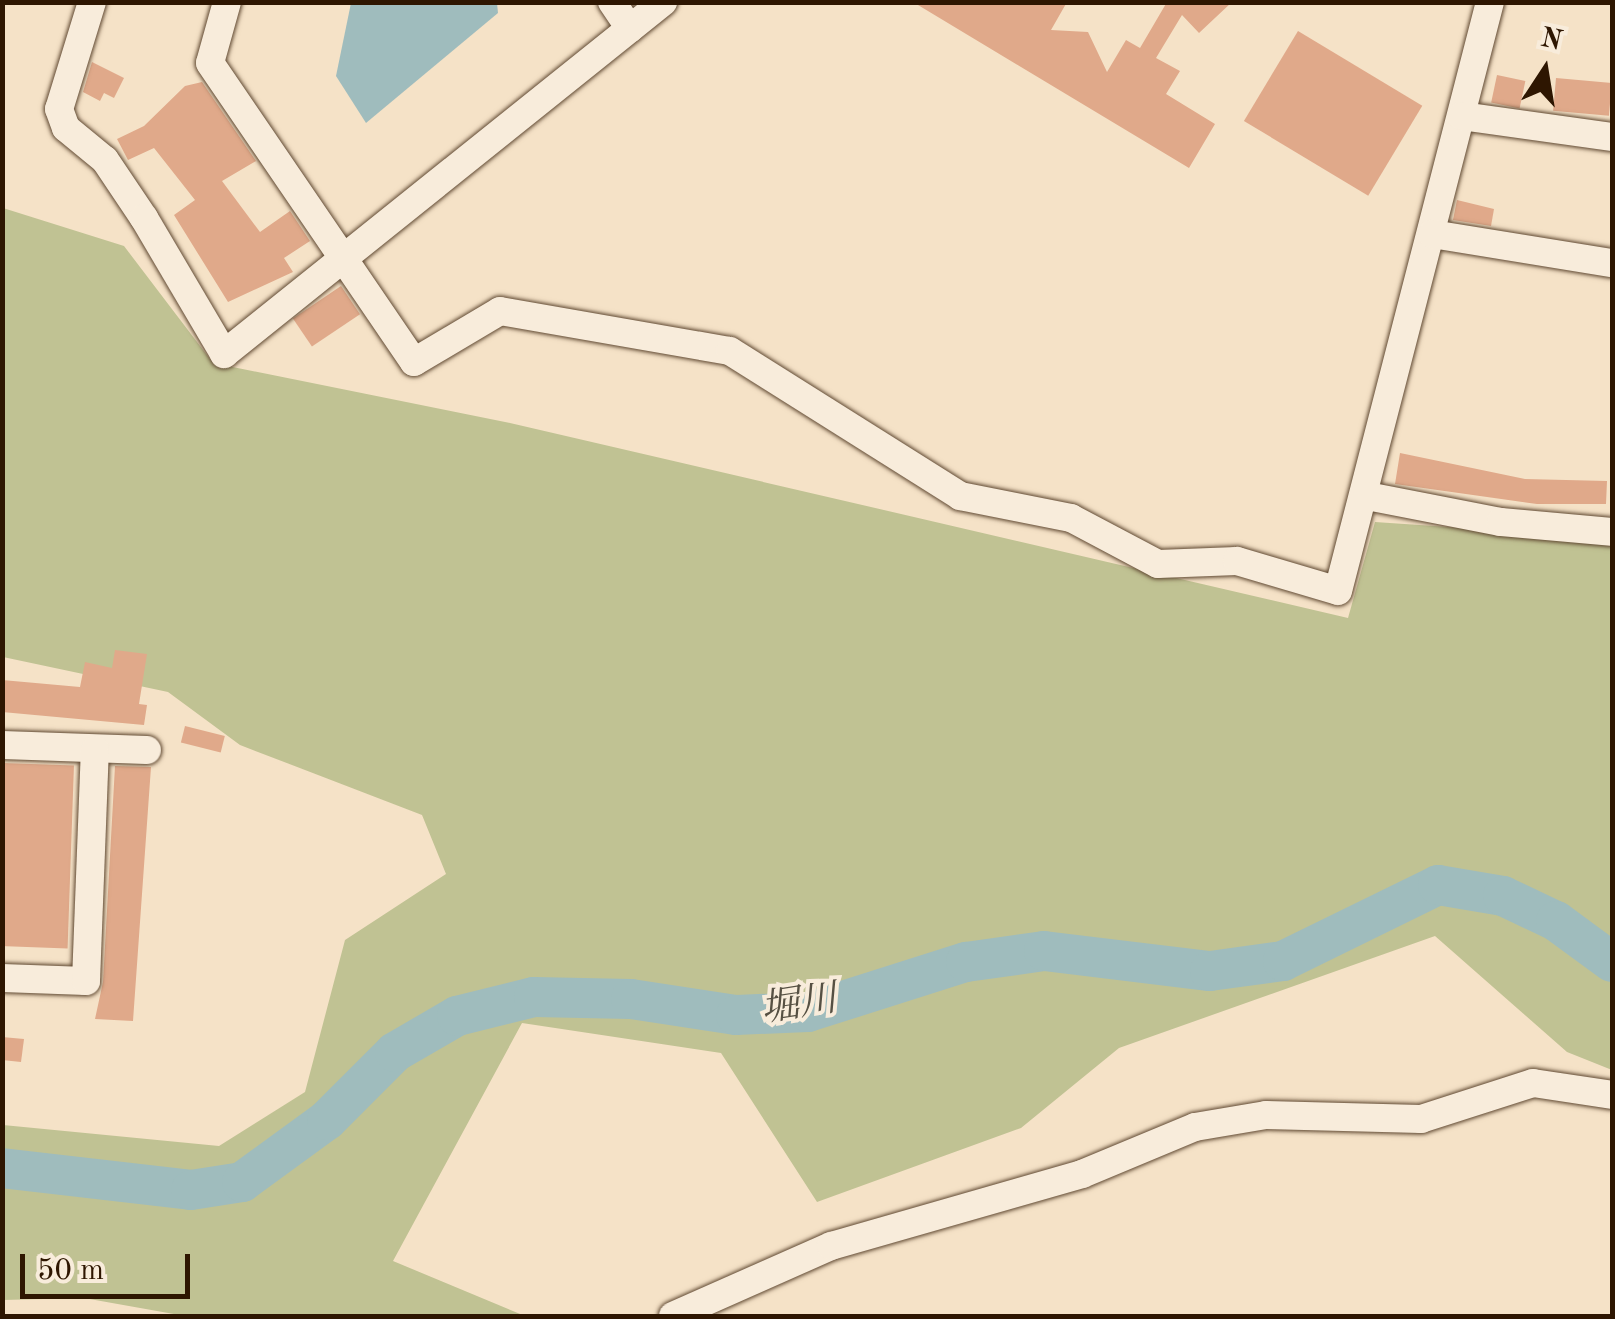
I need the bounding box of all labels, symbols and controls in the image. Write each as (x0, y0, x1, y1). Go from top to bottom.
north arrow (1495, 20, 1595, 120)
text: N (1538, 25, 1565, 57)
water label: 堀川 (758, 978, 840, 1034)
scale bar (25, 1234, 195, 1296)
text: 50 m (37, 1256, 104, 1286)

